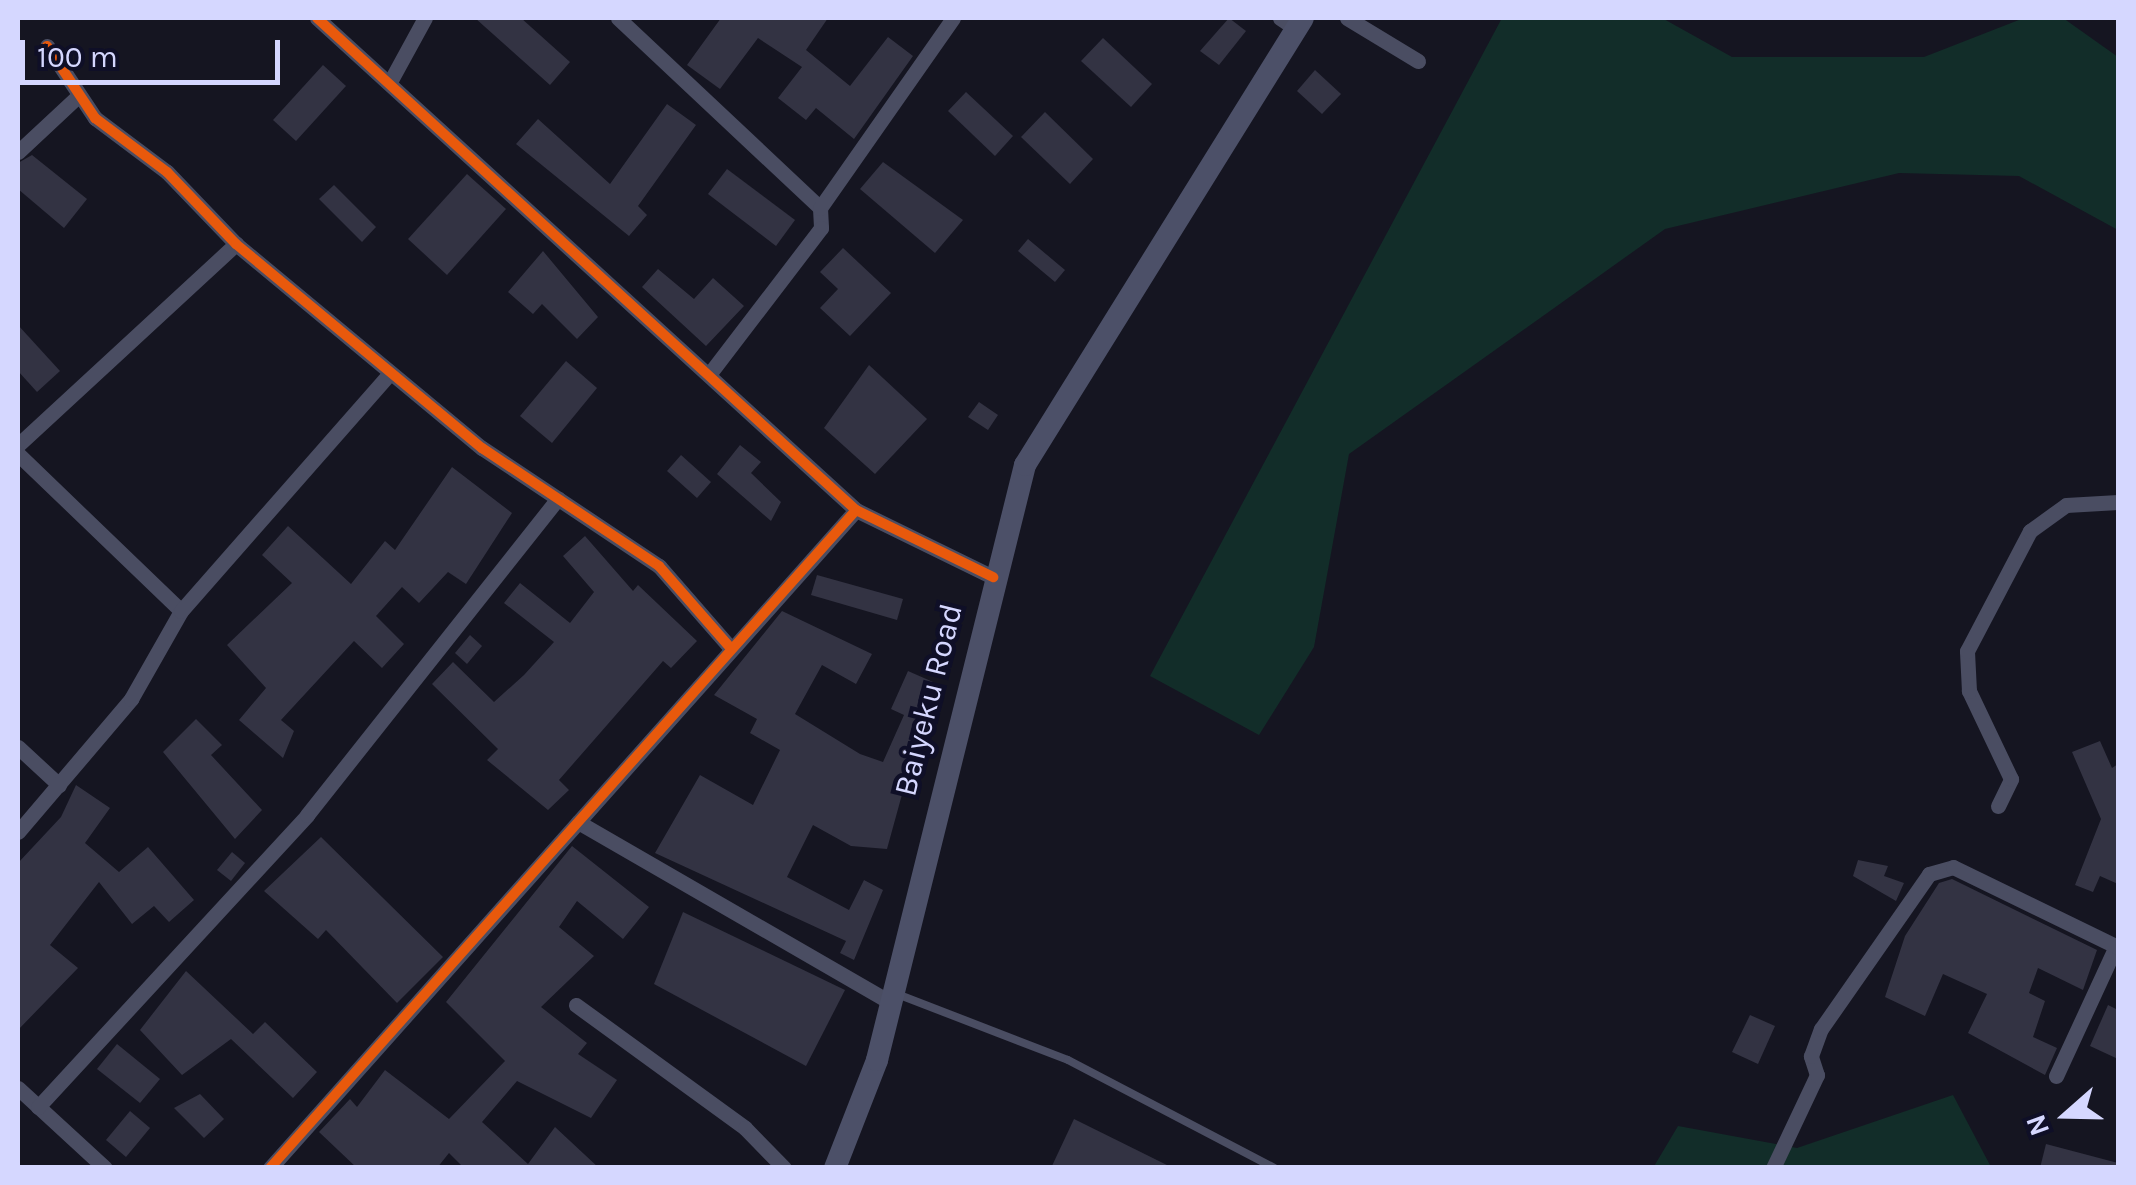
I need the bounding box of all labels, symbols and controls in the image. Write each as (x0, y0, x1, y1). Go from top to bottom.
scale bar (25, 20, 285, 82)
text: 100 m (37, 39, 118, 75)
street label: Baiyeku Road (887, 600, 971, 800)
north arrow (2016, 1065, 2116, 1165)
text: N (2018, 1110, 2056, 1141)

